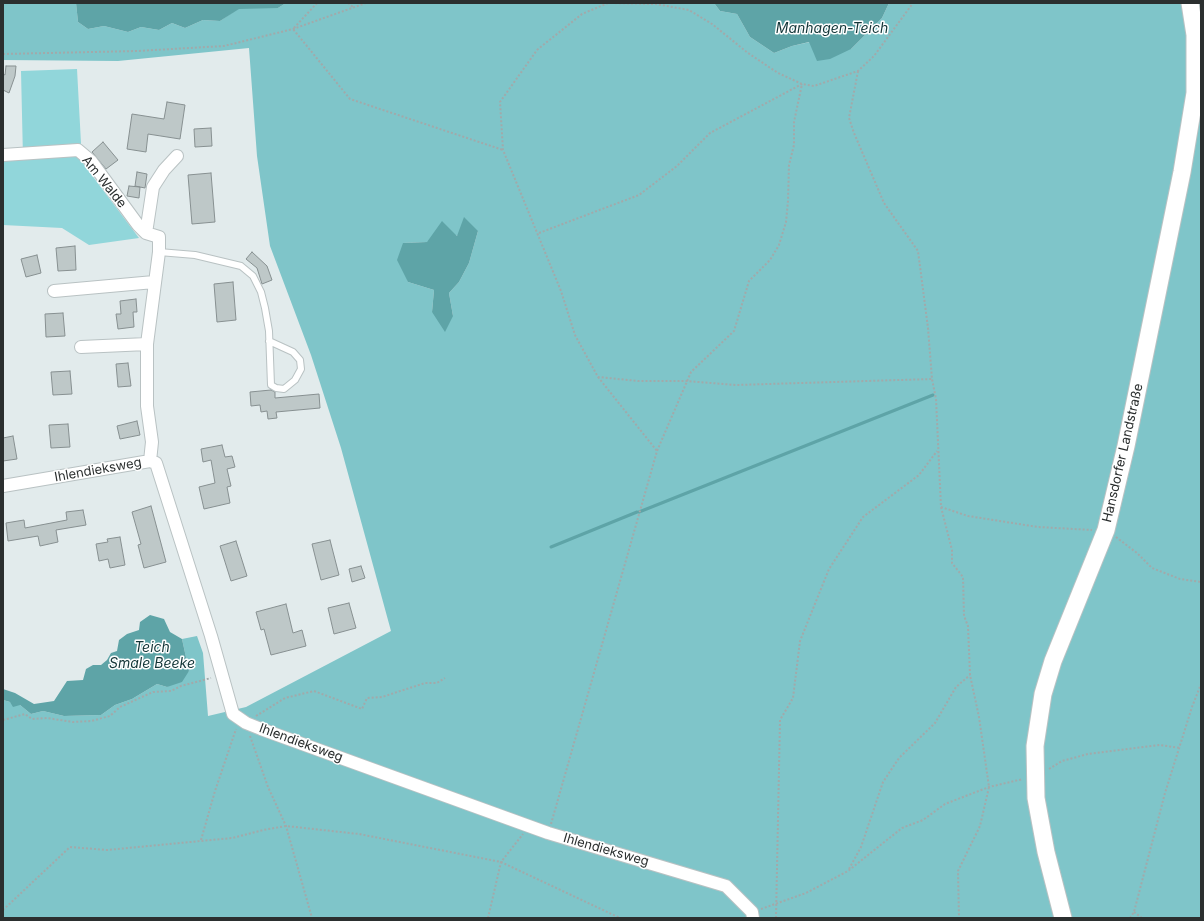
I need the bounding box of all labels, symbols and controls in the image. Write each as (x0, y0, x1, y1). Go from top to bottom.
water label: Manhagen-Teich (776, 21, 888, 37)
street label: Am Walde (78, 153, 130, 211)
street label: Hansdorfer Landstraße (1099, 382, 1147, 524)
street label: Ihlendieksweg (53, 455, 143, 485)
water label: Teich Smale Beeke (109, 640, 195, 672)
street label: Ihlendieksweg (257, 721, 345, 765)
street label: Ihlendieksweg (561, 830, 651, 870)

